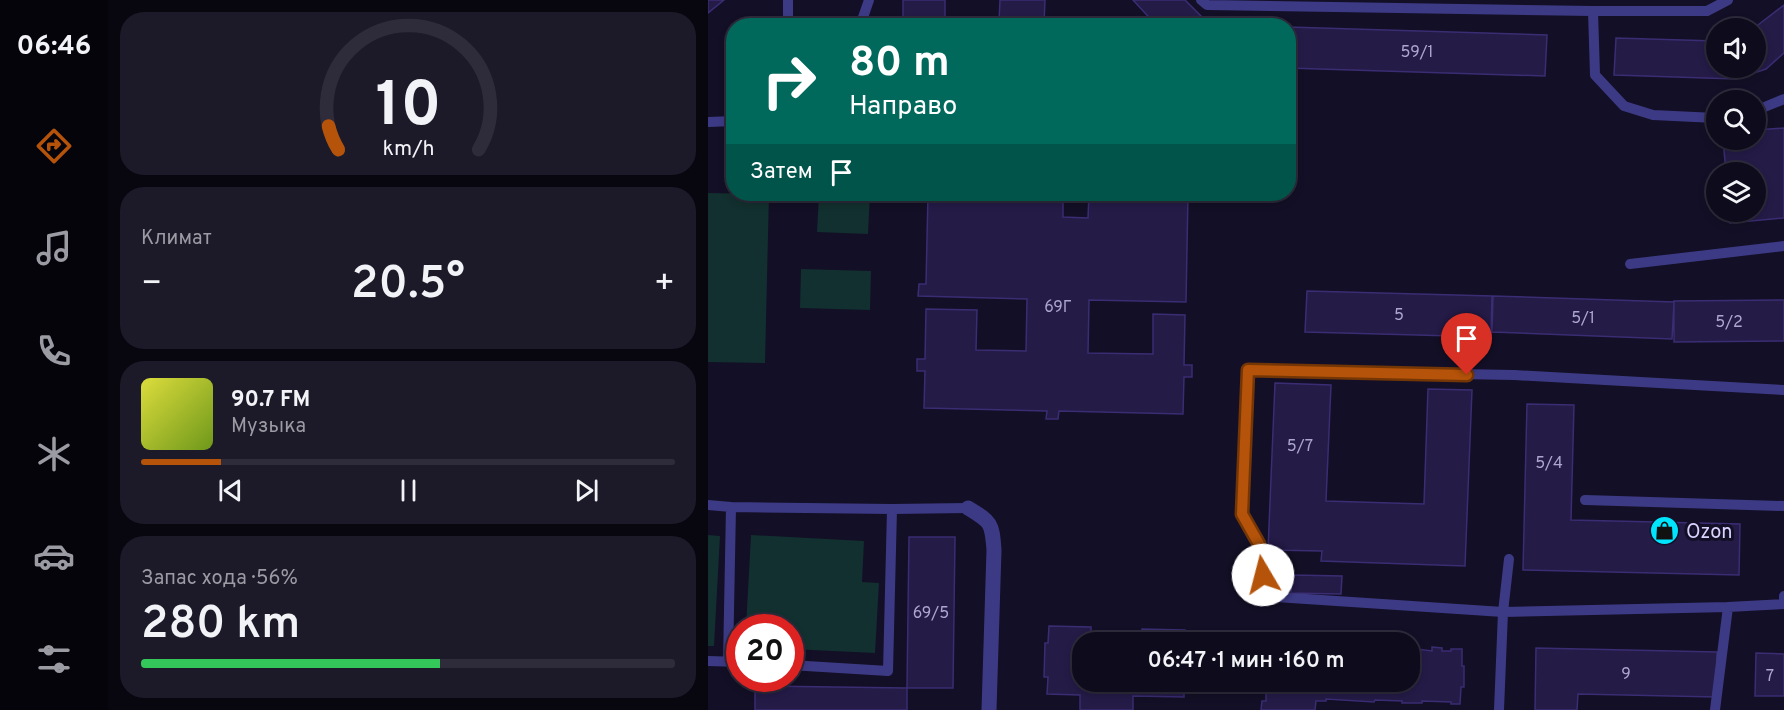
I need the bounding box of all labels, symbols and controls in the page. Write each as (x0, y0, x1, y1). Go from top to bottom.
map controls (1706, 18, 1766, 222)
button: sound (1706, 18, 1766, 78)
text: 06:46 (17, 30, 91, 64)
text: 80 m (849, 38, 950, 91)
icon: right (750, 42, 828, 120)
house number: 59/1 (1400, 43, 1434, 63)
text: 10 (375, 69, 441, 148)
text: Направо (849, 90, 957, 124)
button: search (1706, 90, 1766, 150)
icon: directions (33, 125, 75, 167)
text: km/h (382, 137, 434, 164)
icon: arrive (825, 156, 858, 189)
text: Затем (750, 159, 813, 186)
button: layers (1706, 162, 1766, 222)
text: Климат (141, 226, 212, 252)
icon: music (33, 227, 75, 269)
text: 20.5° (351, 257, 465, 314)
text: − (141, 264, 162, 306)
text: + (654, 264, 675, 306)
house number: 69Г (1044, 298, 1072, 318)
house number: 5 (1394, 306, 1404, 326)
house number: 5/1 (1571, 309, 1595, 329)
pin (1441, 313, 1492, 375)
house number: 5/2 (1715, 313, 1743, 333)
icon: arrive (1450, 322, 1483, 355)
icon: phone (33, 330, 75, 372)
text: 90.7 FM (231, 387, 310, 414)
text: Музыка (231, 414, 306, 440)
icon: climate (33, 433, 75, 475)
house number: 5/7 (1287, 437, 1313, 457)
house number: 5/4 (1535, 454, 1563, 474)
icon: previous (214, 474, 247, 507)
icon: pause (392, 474, 425, 507)
icon: next (570, 474, 603, 507)
shop icon: Ozon (1649, 515, 1681, 547)
place label: Ozon (1686, 520, 1732, 546)
icon: car (33, 535, 75, 577)
position arrow (1231, 543, 1295, 607)
text: Запас хода · 56% (141, 566, 298, 592)
text: 280 km (141, 597, 300, 654)
house number: 69/5 (913, 604, 949, 624)
speed limit sign: 20 (726, 614, 804, 692)
icon: filters (33, 638, 75, 680)
text: 06:47 · 1 мин · 160 m (1148, 648, 1344, 675)
house number: 9 (1621, 665, 1631, 685)
house number: 7 (1766, 667, 1774, 687)

